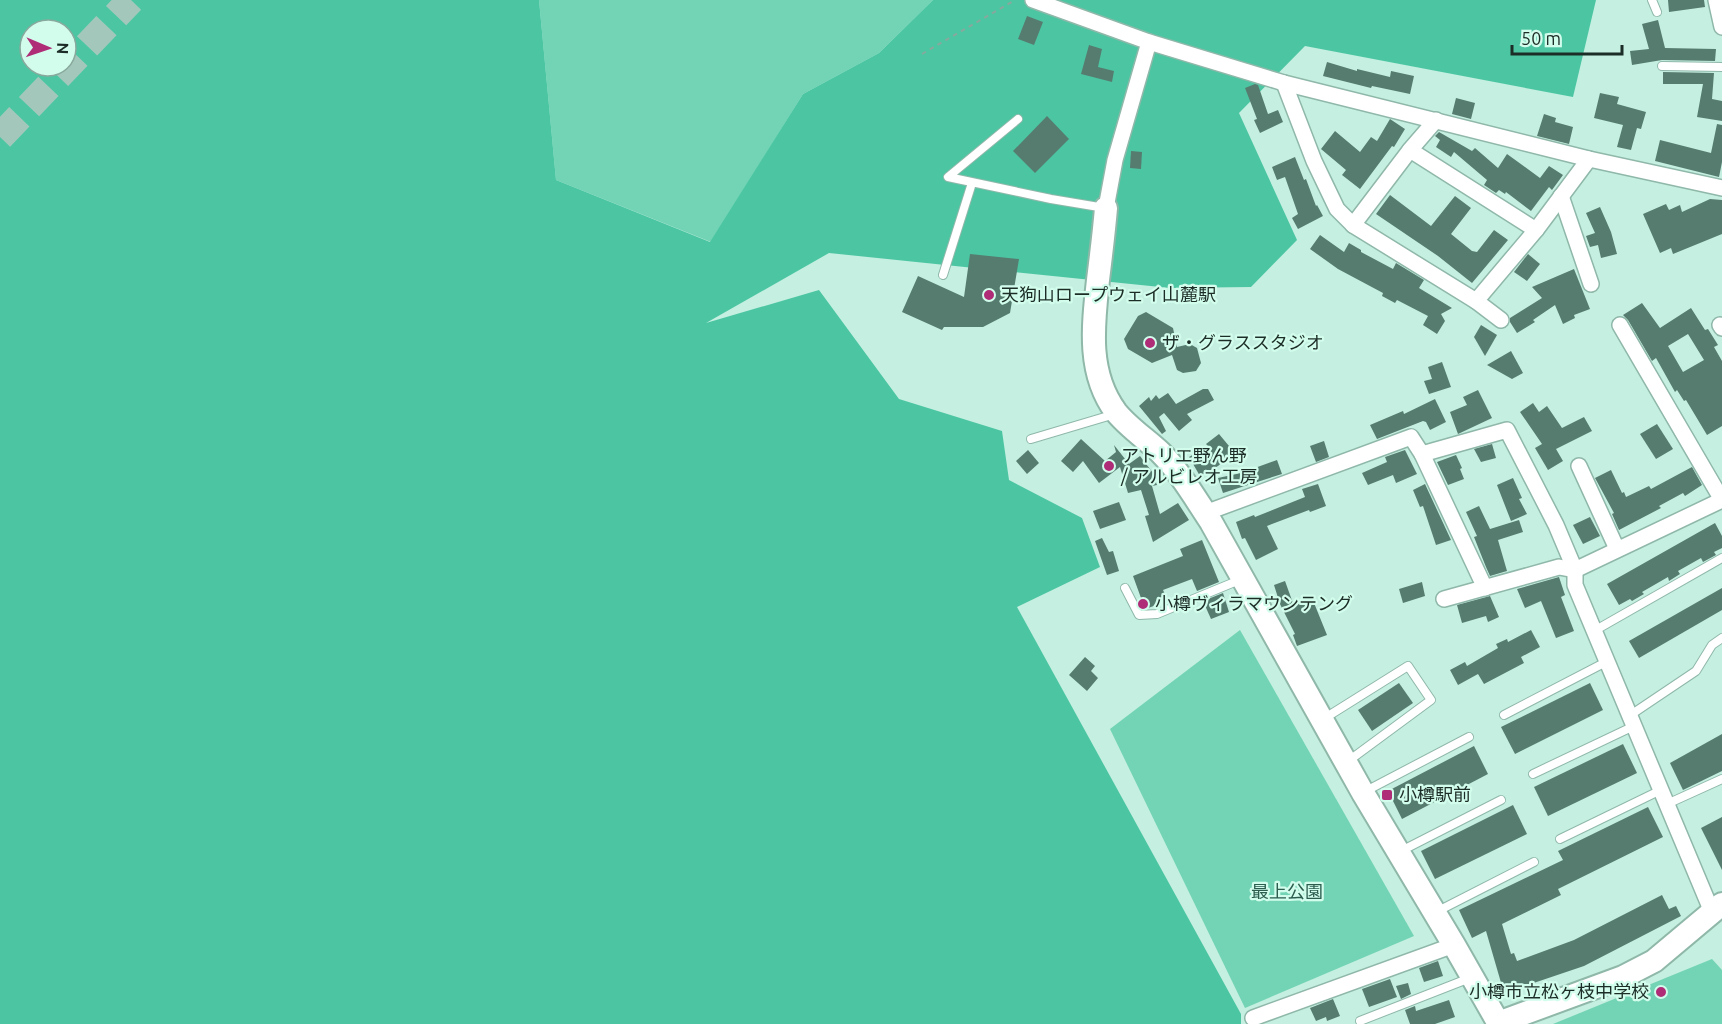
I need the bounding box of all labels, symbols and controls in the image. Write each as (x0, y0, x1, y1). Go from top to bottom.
north arrow (18, 18, 78, 78)
scale bar (1512, 18, 1622, 56)
text: 50 m (1521, 28, 1561, 48)
text: N (54, 42, 72, 55)
place label: 天狗山ロープウェイ山麓駅 (1001, 284, 1216, 304)
marker: 天狗山ロープウェイ山麓駅 (982, 288, 996, 302)
place label: ザ・グラススタジオ (1162, 332, 1324, 352)
marker: ザ・グラススタジオ (1143, 336, 1157, 350)
place label: アトリエ野ん野 / アルビレオ工房 (1120, 445, 1258, 486)
marker: アトリエ野ん野 / アルビレオ工房 (1102, 459, 1116, 473)
place label: 小樽ヴィラマウンテング (1155, 593, 1353, 613)
marker: 小樽ヴィラマウンテング (1136, 597, 1150, 611)
place label: 小樽駅前 (1399, 784, 1471, 804)
marker: 小樽駅前 (1380, 788, 1394, 802)
park label: 最上公園 (1251, 881, 1323, 901)
place label: 小樽市立松ヶ枝中学校 (1469, 981, 1649, 1001)
marker: 小樽市立松ヶ枝中学校 (1654, 985, 1668, 999)

